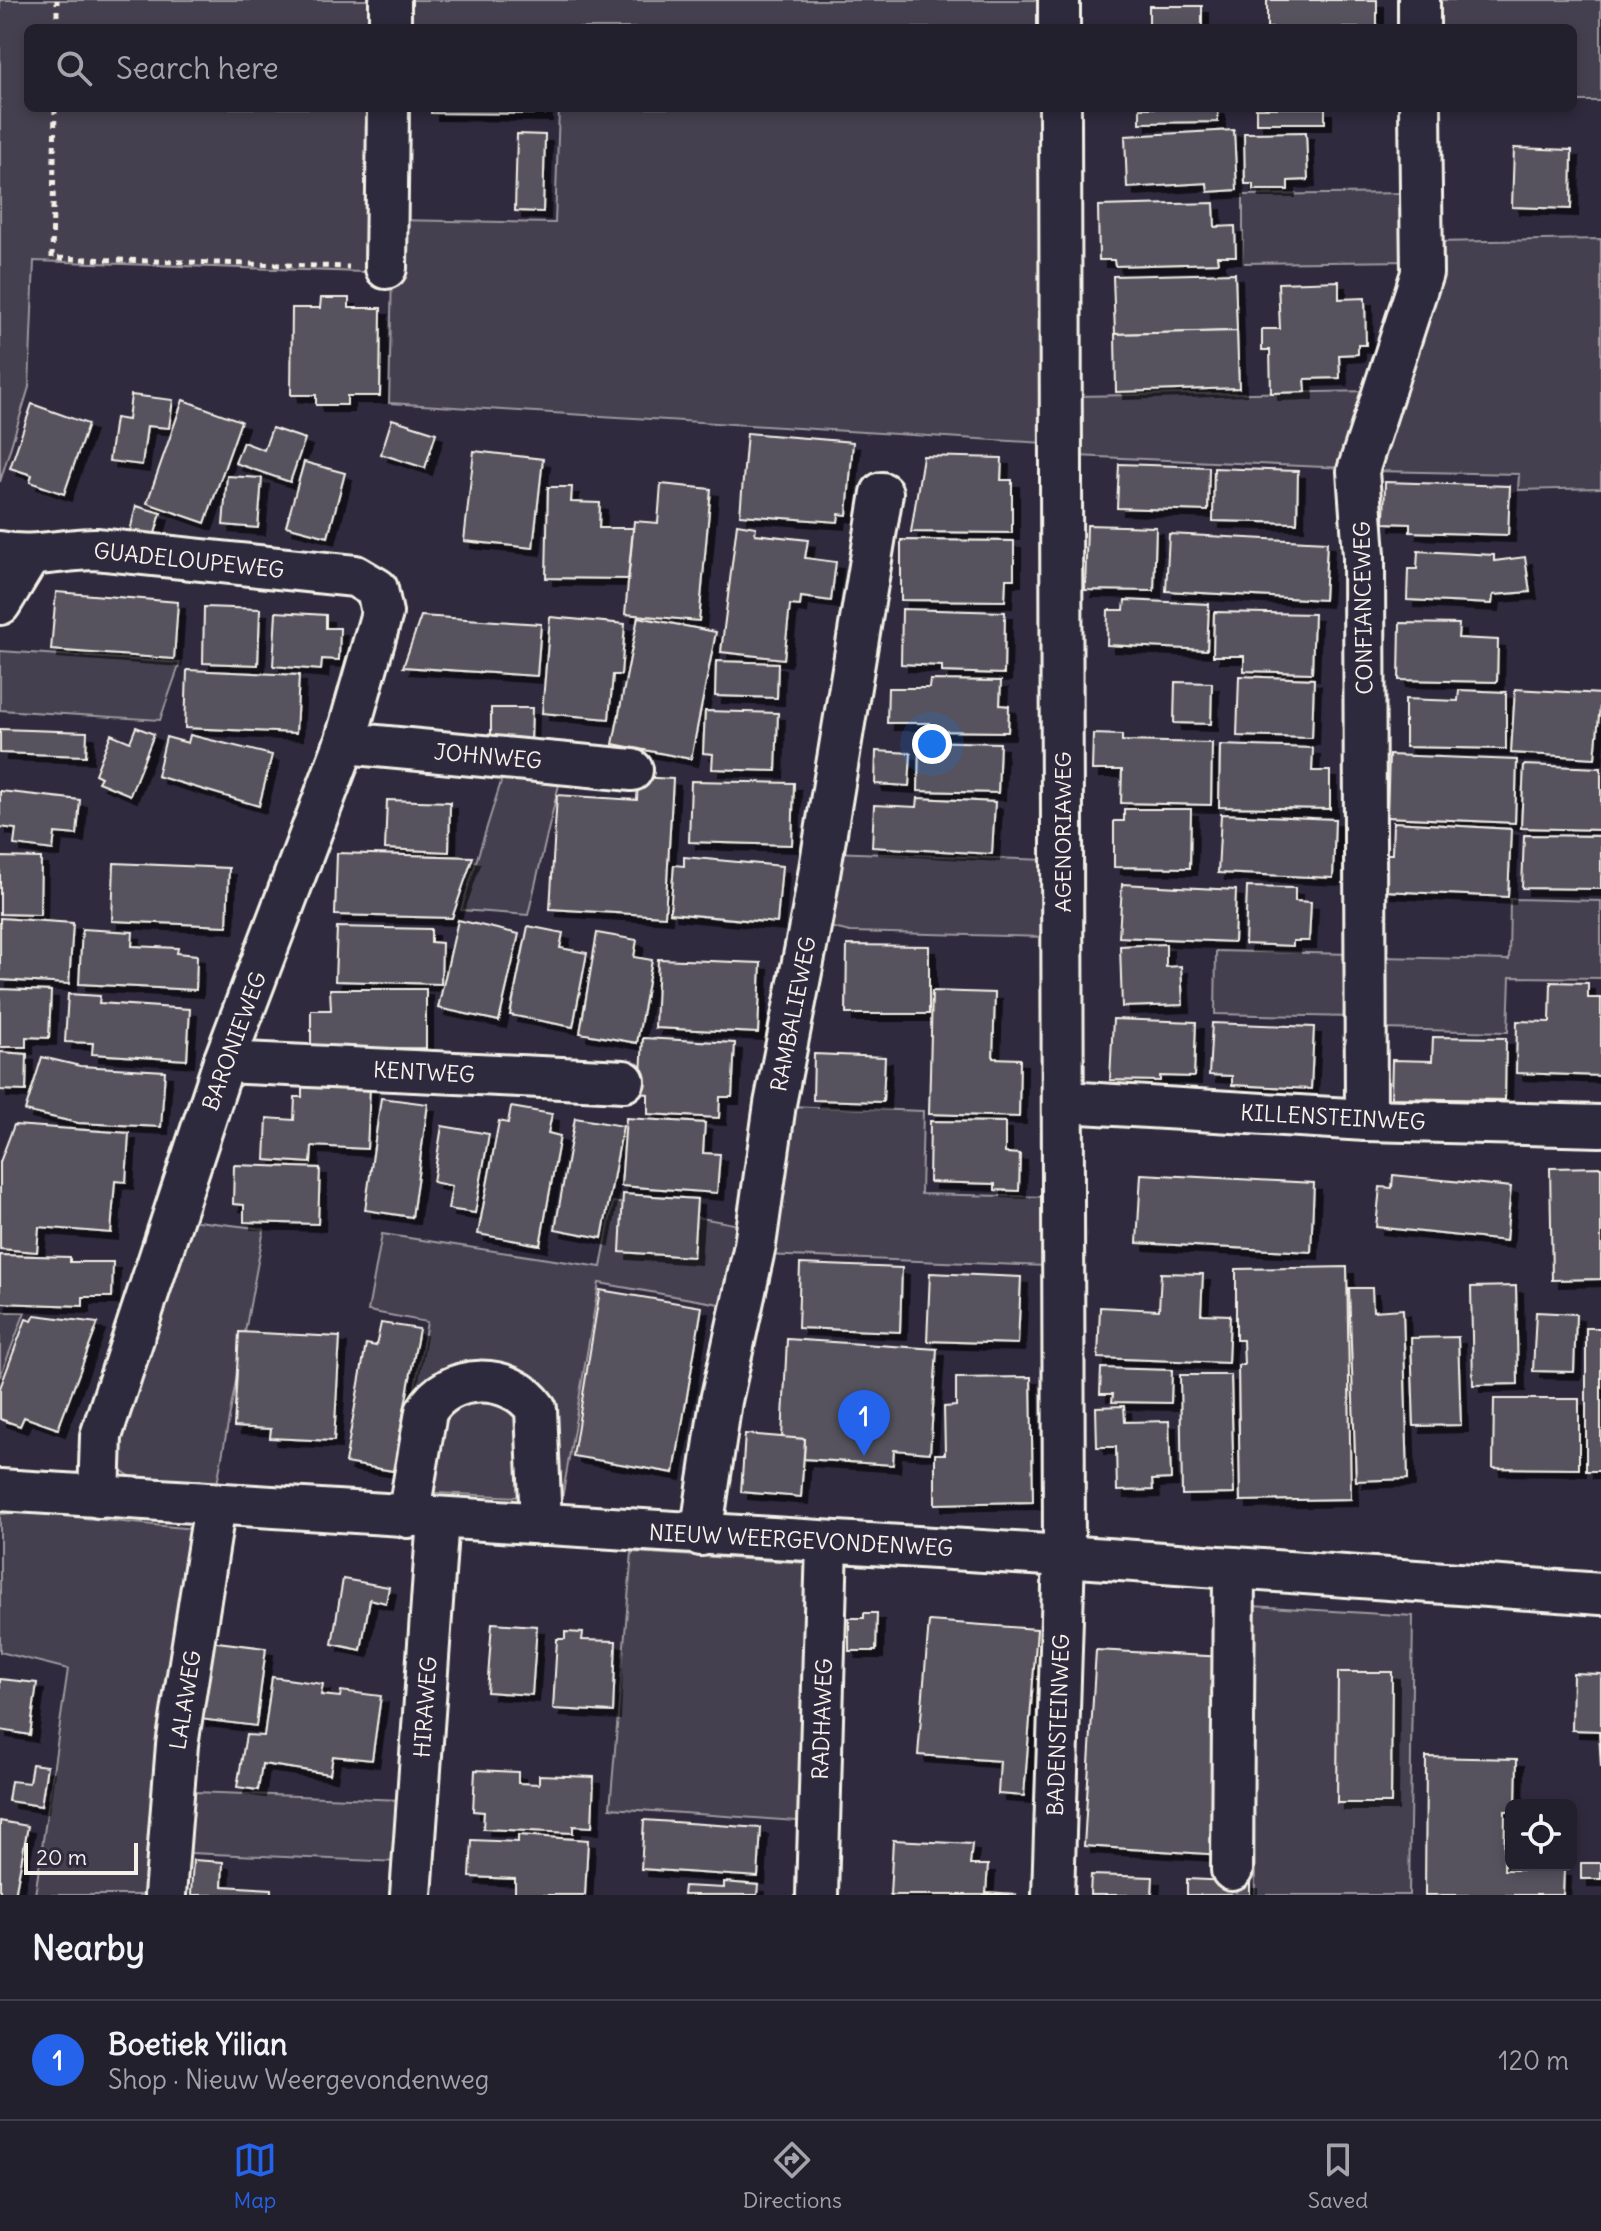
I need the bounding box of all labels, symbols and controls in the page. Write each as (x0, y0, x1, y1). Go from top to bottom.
search box (24, 24, 1577, 112)
icon: search (52, 46, 96, 90)
text: Search here (116, 49, 279, 87)
street label: CONFIANCEWEG (1347, 521, 1379, 695)
street label: GUADELOUPEWEG (92, 536, 286, 584)
your location (912, 724, 952, 764)
street label: JOHNWEG (433, 737, 543, 775)
street label: AGENORIAWEG (1049, 752, 1077, 912)
street label: RAMBALIEWEG (764, 934, 822, 1094)
street label: BARONIEWEG (196, 968, 272, 1114)
street label: KENTWEG (373, 1055, 475, 1089)
street label: KILLENSTEINWEG (1240, 1098, 1426, 1136)
pin: 1 (838, 1390, 890, 1456)
street label: NIEUW WEERGEVONDENWEG (648, 1518, 954, 1562)
street label: BADENSTEINWEG (1041, 1633, 1075, 1817)
street label: LALAWEG (163, 1648, 207, 1752)
street label: HIRAWEG (407, 1655, 443, 1759)
street label: RADHAWEG (806, 1658, 838, 1780)
map controls (1505, 1799, 1577, 1871)
button: locate (1505, 1799, 1577, 1871)
scale bar (24, 1839, 138, 1875)
text: 20 m (36, 1843, 87, 1871)
text: Nearby (32, 1926, 145, 1969)
text: Boetiek Yilian (108, 2025, 287, 2063)
text: 1 (53, 2044, 63, 2077)
text: 120 m (1498, 2044, 1569, 2077)
text: Shop · Nieuw Weergevondenweg (108, 2063, 489, 2096)
tab: Map (233, 2138, 277, 2214)
tab: Directions (743, 2138, 842, 2214)
tab: Saved (1308, 2138, 1368, 2214)

